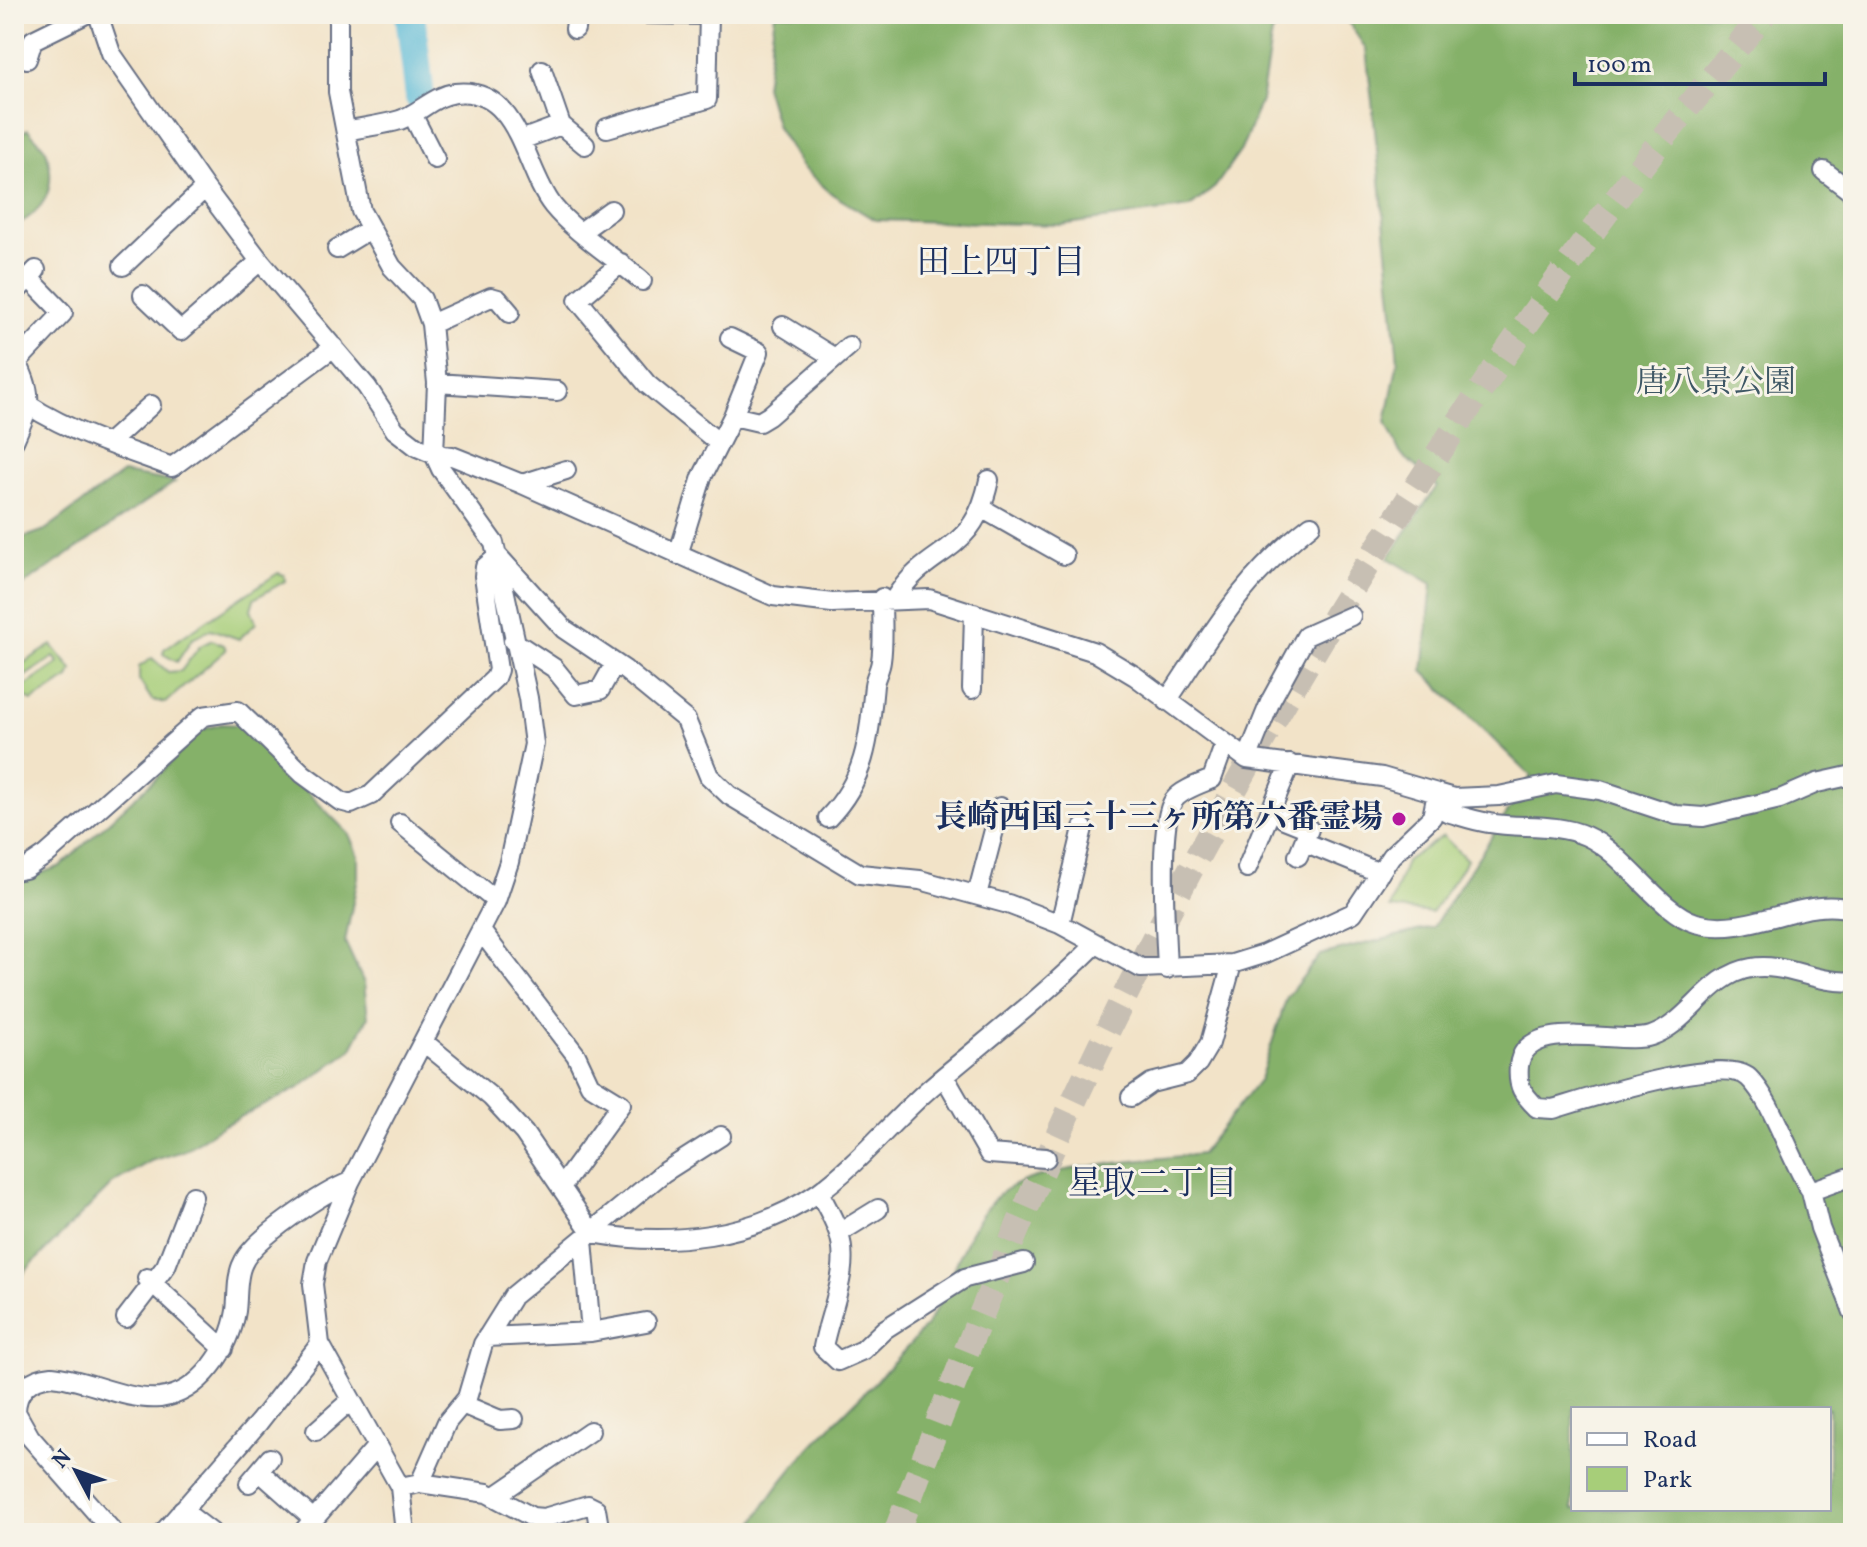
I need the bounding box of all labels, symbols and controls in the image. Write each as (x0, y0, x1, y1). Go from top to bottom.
scale bar (1575, 36, 1825, 86)
text: 100 m (1587, 49, 1652, 83)
district label: 田上四丁目 (916, 241, 1086, 288)
park label: 唐八景公園 (1636, 362, 1796, 406)
place label: 長崎西国三十三ヶ所第六番霊場 (935, 797, 1383, 841)
marker: 長崎西国三十三ヶ所第六番霊場 (1390, 810, 1408, 828)
district label: 星取二丁目 (1068, 1162, 1238, 1209)
legend (1571, 1407, 1831, 1511)
text: Road (1643, 1424, 1697, 1458)
north arrow (36, 1431, 116, 1511)
text: N (46, 1443, 80, 1476)
text: Park (1643, 1464, 1692, 1498)

